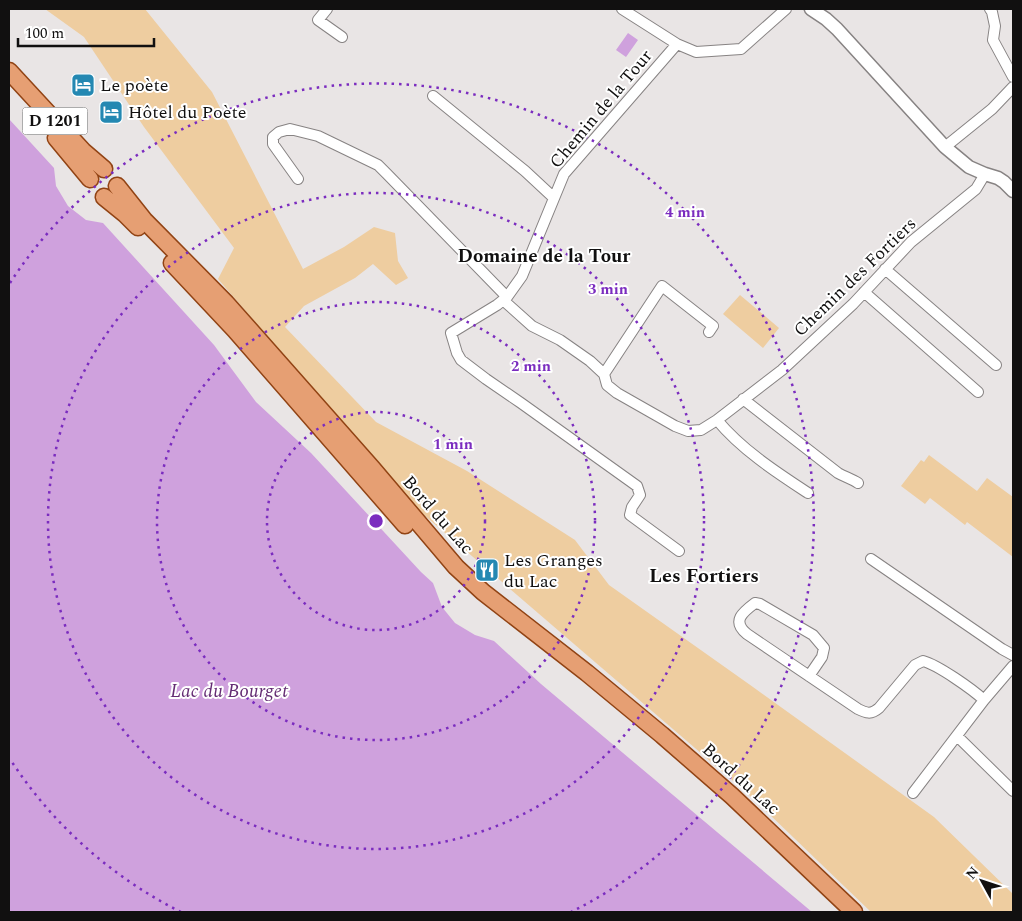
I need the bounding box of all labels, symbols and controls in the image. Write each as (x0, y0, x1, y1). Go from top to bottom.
scale bar (18, 15, 154, 47)
text: 100 m (25, 22, 64, 45)
street label: Chemin de la Tour (543, 44, 659, 174)
hotel icon: Le poète (70, 72, 96, 98)
place label: Le poète (100, 72, 169, 99)
hotel icon: Hôtel du Poète (98, 99, 124, 125)
place label: Hôtel du Poète (128, 99, 247, 126)
road number: D 1201 (22, 108, 88, 134)
text: 4 min (665, 201, 705, 224)
street label: Chemin des Fortiers (787, 211, 923, 343)
district label: Domaine de la Tour (458, 242, 631, 271)
text: 3 min (588, 278, 628, 301)
text: 2 min (511, 355, 551, 378)
text: 1 min (433, 433, 473, 456)
street label: Bord du Lac (396, 470, 480, 560)
centre of rings (367, 512, 385, 530)
place label: Les Granges du Lac (504, 547, 603, 595)
restaurant icon: Les Granges du Lac (474, 557, 500, 583)
district label: Les Fortiers (649, 561, 759, 591)
water label: Lac du Bourget (170, 677, 289, 706)
street label: Bord du Lac (696, 737, 786, 821)
north arrow (957, 856, 1007, 906)
text: N (961, 862, 984, 884)

